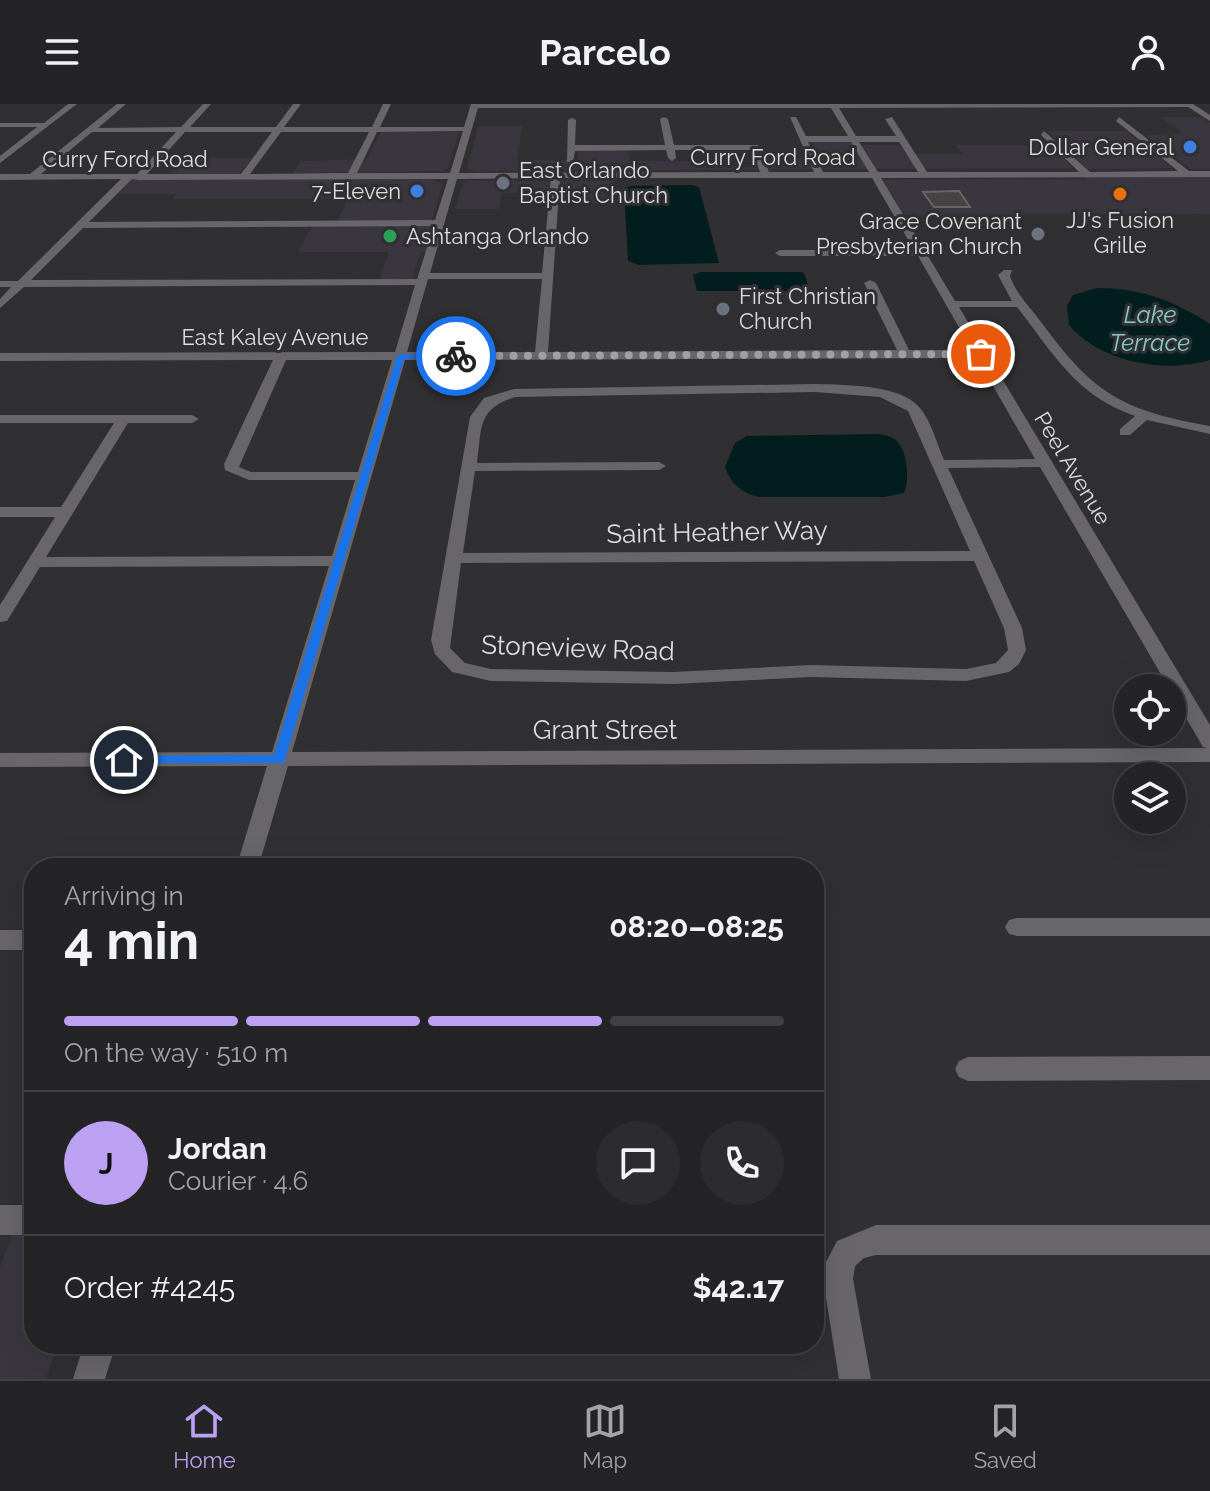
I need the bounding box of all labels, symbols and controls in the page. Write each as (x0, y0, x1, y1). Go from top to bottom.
icon: menu (40, 30, 84, 74)
icon: person (1126, 30, 1170, 74)
text: Parcelo (539, 31, 671, 73)
place label: Dollar General (1028, 134, 1174, 160)
marker: Dollar General (1181, 138, 1199, 156)
street label: Curry Ford Road (690, 144, 856, 170)
street label: Curry Ford Road (42, 146, 208, 172)
place label: East Orlando Baptist Church (519, 157, 668, 208)
marker: East Orlando Baptist Church (494, 174, 512, 192)
place label: 7-Eleven (312, 178, 401, 204)
marker: 7-Eleven (408, 182, 426, 200)
marker: JJ's Fusion Grille (1111, 185, 1129, 203)
place label: JJ's Fusion Grille (1066, 207, 1174, 258)
place label: Grace Covenant Presbyterian Church (816, 208, 1023, 259)
place label: Ashtanga Orlando (406, 223, 589, 249)
marker: Grace Covenant Presbyterian Church (1029, 225, 1047, 243)
marker: Ashtanga Orlando (381, 227, 399, 245)
place label: First Christian Church (739, 283, 876, 334)
marker: First Christian Church (714, 300, 732, 318)
water label: Lake Terrace (1110, 300, 1190, 357)
courier (416, 316, 496, 396)
pin (947, 320, 1015, 388)
street label: East Kaley Avenue (181, 324, 369, 350)
icon: bag (959, 332, 1003, 376)
icon: bike (434, 334, 478, 378)
street label: Peel Avenue (1029, 407, 1117, 529)
street label: Saint Heather Way (606, 515, 828, 549)
street label: Stoneview Road (481, 630, 675, 666)
map controls (1114, 674, 1186, 834)
button: locate (1114, 674, 1186, 746)
street label: Grant Street (533, 715, 677, 745)
pin (90, 726, 158, 794)
icon: home (102, 738, 146, 782)
button: layers (1114, 762, 1186, 834)
text: Arriving in (64, 881, 184, 911)
text: 08:20–08:25 (609, 909, 784, 944)
text: 4 min (64, 910, 199, 971)
text: On the way · 510 m (64, 1038, 288, 1068)
button: chat (596, 1121, 680, 1205)
button: phone (700, 1121, 784, 1205)
text: Jordan (168, 1131, 267, 1166)
text: J (99, 1146, 113, 1181)
text: Courier · 4.6 (168, 1166, 308, 1196)
text: Order #4245 (64, 1270, 235, 1305)
text: $42.17 (693, 1270, 784, 1305)
tab: Home (173, 1399, 236, 1473)
tab: Map (582, 1399, 627, 1473)
tab: Saved (974, 1399, 1037, 1473)

